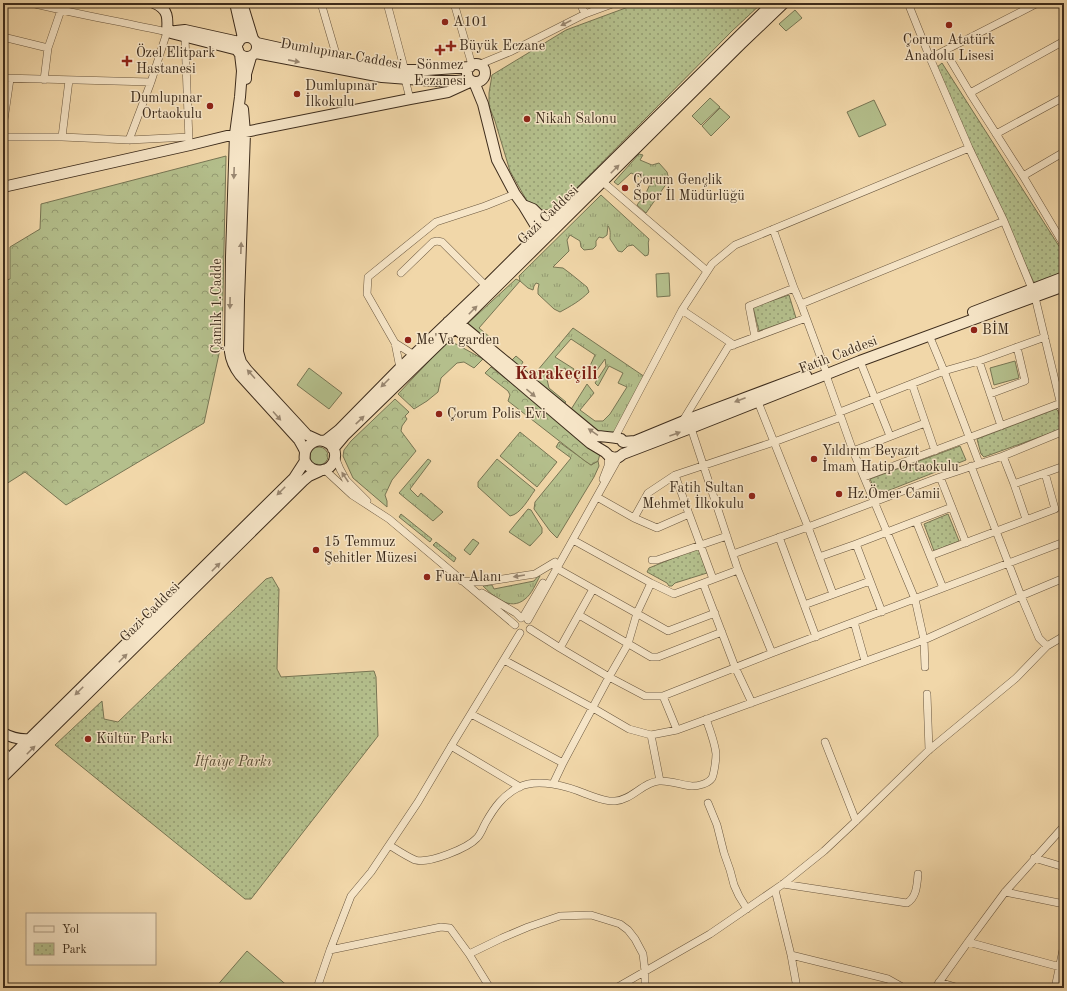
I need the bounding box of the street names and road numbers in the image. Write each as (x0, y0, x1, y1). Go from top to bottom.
street label: Dumlupınar Caddesi (279, 36, 403, 72)
street label: Gazi Caddesi (515, 183, 581, 247)
street label: Çamlık 1.Cadde (210, 258, 224, 354)
street label: Fatih Caddesi (797, 334, 879, 376)
street label: Gazi Caddesi (117, 579, 183, 645)

